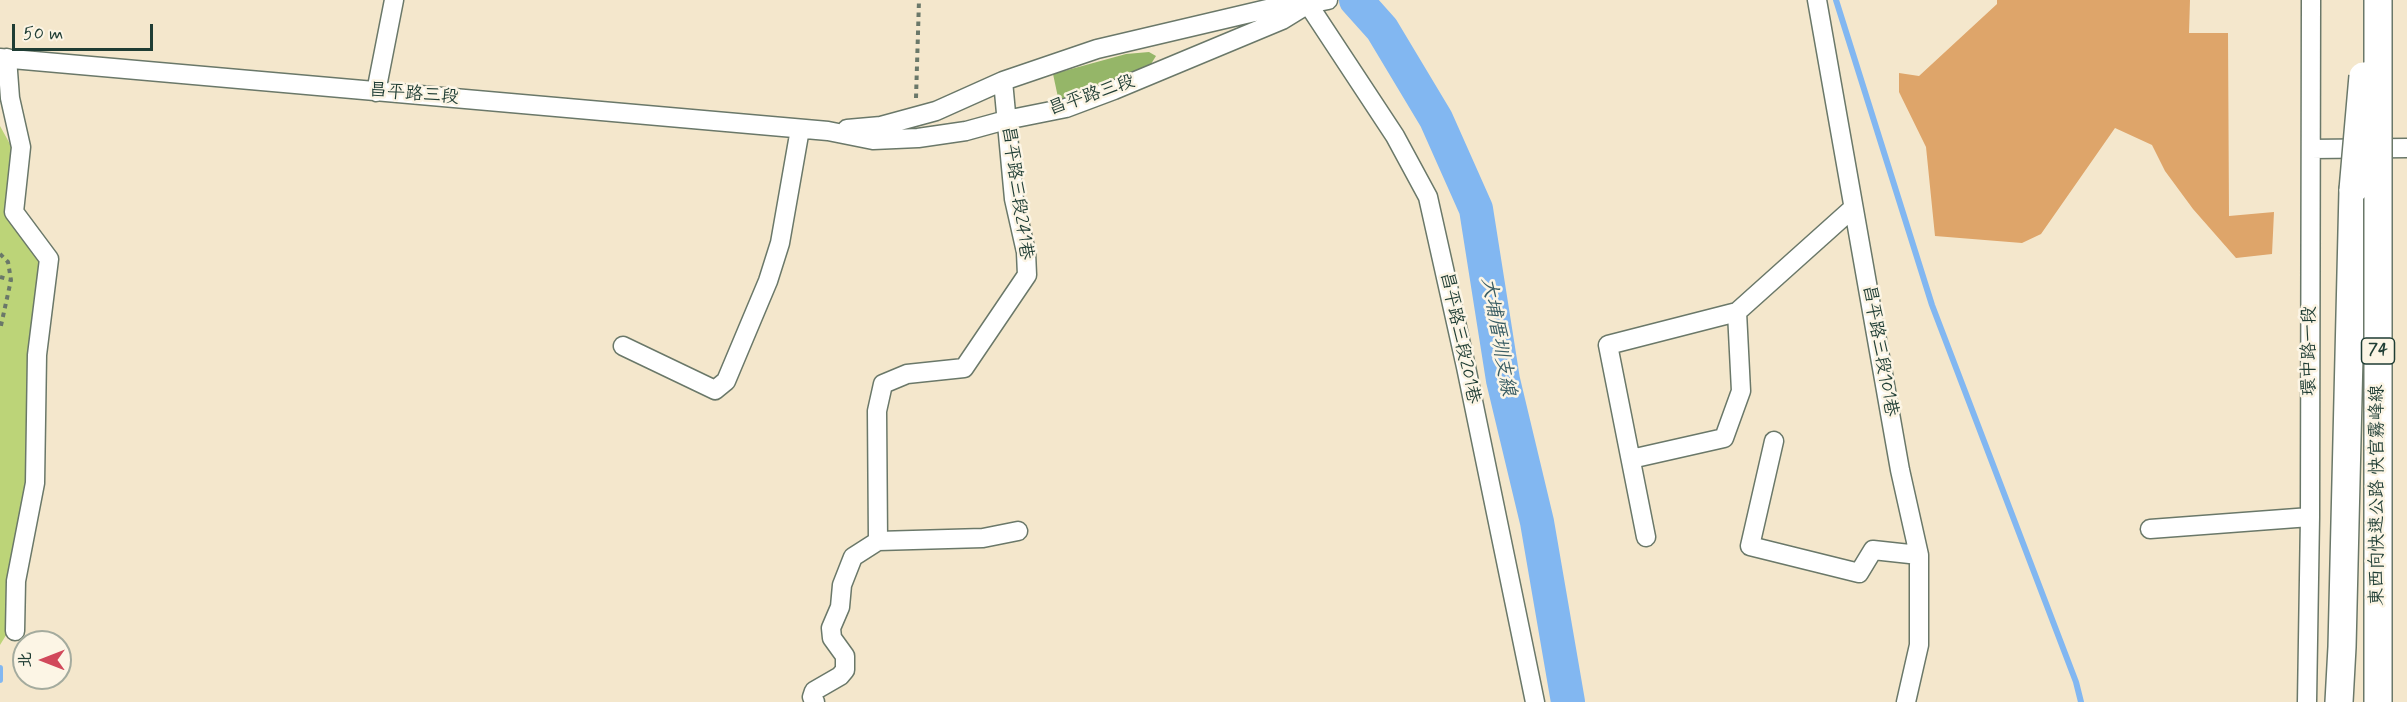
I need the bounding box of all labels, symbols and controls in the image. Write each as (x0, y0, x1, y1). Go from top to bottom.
scale bar (15, 12, 156, 50)
text: 50 m (23, 22, 63, 46)
street label: 昌平路三段 (1046, 71, 1138, 121)
street label: 昌平路三段 (368, 80, 460, 110)
street label: 昌平路三段241巷 (996, 125, 1036, 261)
street label: 昌平路三段201巷 (1434, 270, 1484, 406)
water label: 大埔厝圳支線 (1475, 276, 1519, 398)
street label: 昌平路三段101巷 (1857, 283, 1901, 419)
street label: 環中路一段 (2299, 306, 2321, 396)
road number: 74 (2362, 338, 2394, 364)
street label: 東西向快速公路 快官霧峰線 (2367, 385, 2389, 605)
north arrow (12, 630, 72, 690)
text: 北 (15, 652, 36, 668)

